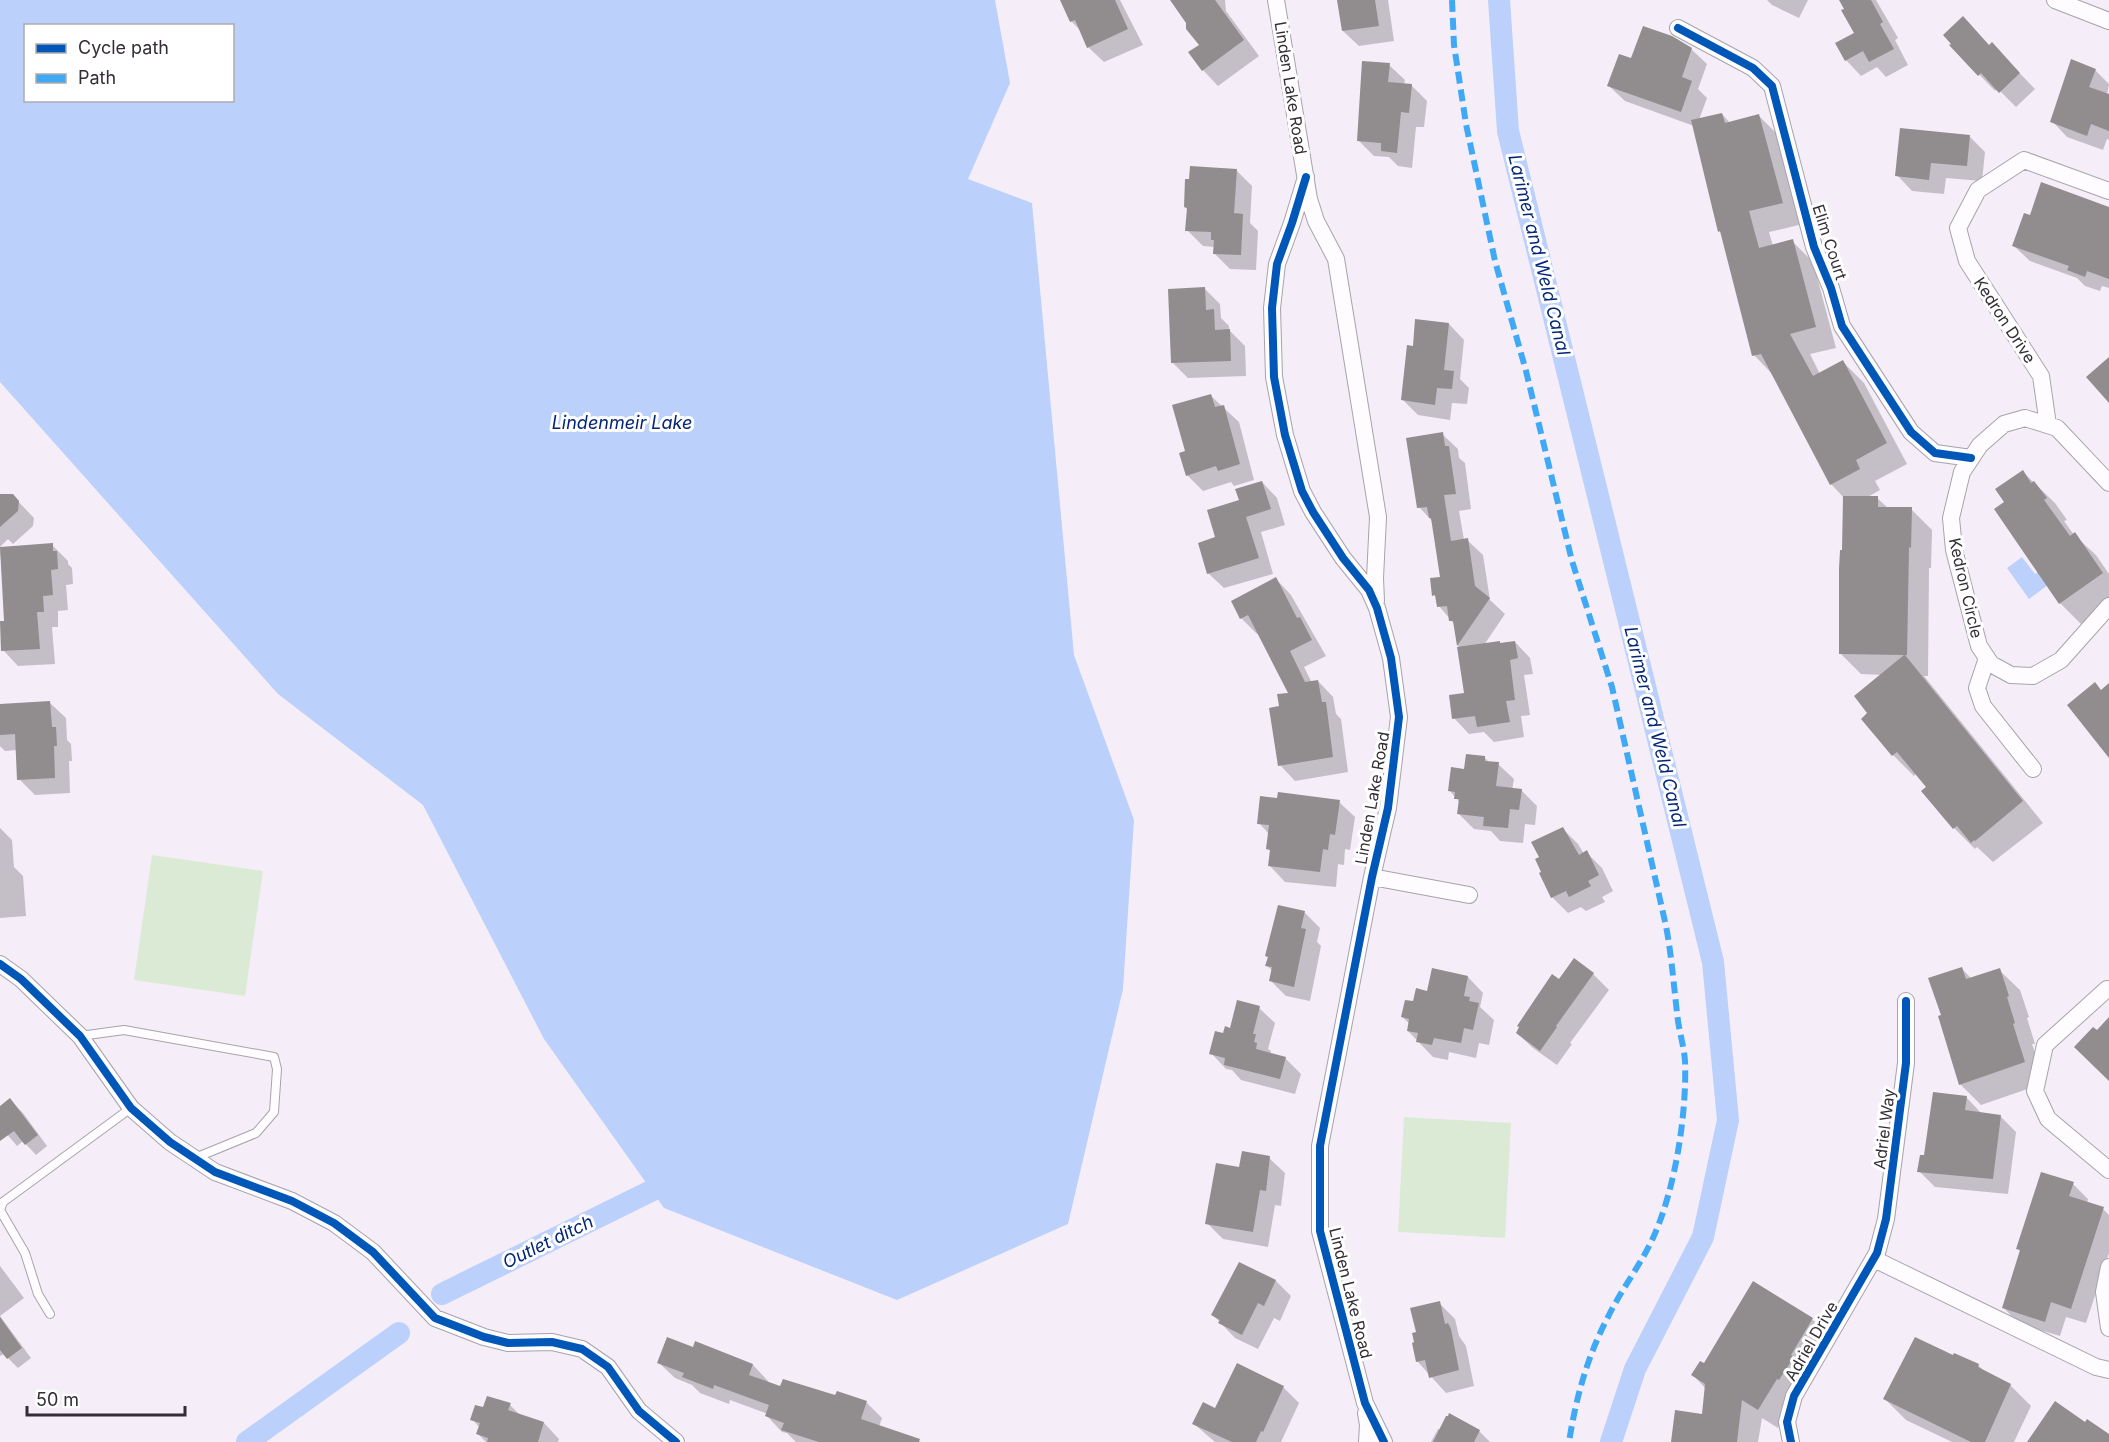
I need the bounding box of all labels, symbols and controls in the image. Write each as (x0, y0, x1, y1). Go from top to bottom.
street label: Linden Lake Road (1271, 20, 1311, 156)
legend (24, 24, 234, 102)
text: Cycle path (78, 37, 169, 58)
text: Path (78, 67, 116, 88)
water label: Larimer and Weld Canal (1504, 152, 1575, 358)
street label: Elim Court (1808, 202, 1852, 282)
street label: Kedron Drive (1970, 273, 2040, 367)
water label: Lindenmeir Lake (552, 412, 692, 433)
street label: Kedron Circle (1945, 536, 1987, 640)
water label: Larimer and Weld Canal (1620, 624, 1691, 830)
street label: Linden Lake Road (1350, 730, 1394, 866)
street label: Adriel Way (1869, 1087, 1899, 1171)
water label: Outlet ditch (499, 1211, 596, 1272)
street label: Linden Lake Road (1325, 1225, 1377, 1361)
street label: Adriel Drive (1780, 1298, 1842, 1384)
scale bar (27, 1379, 184, 1417)
text: 50 m (36, 1389, 79, 1410)

